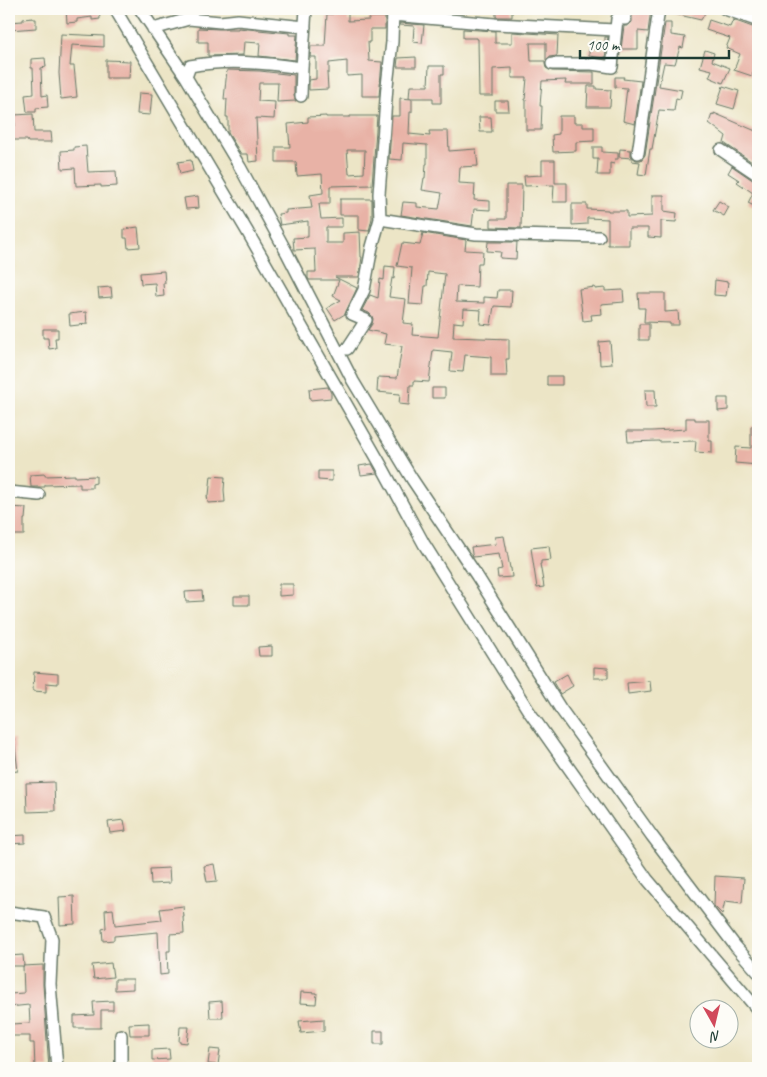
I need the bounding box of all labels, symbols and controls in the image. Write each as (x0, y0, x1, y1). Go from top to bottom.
scale bar (580, 28, 728, 60)
text: 100 m (587, 36, 621, 55)
north arrow (690, 1000, 740, 1050)
text: N (708, 1027, 721, 1046)

